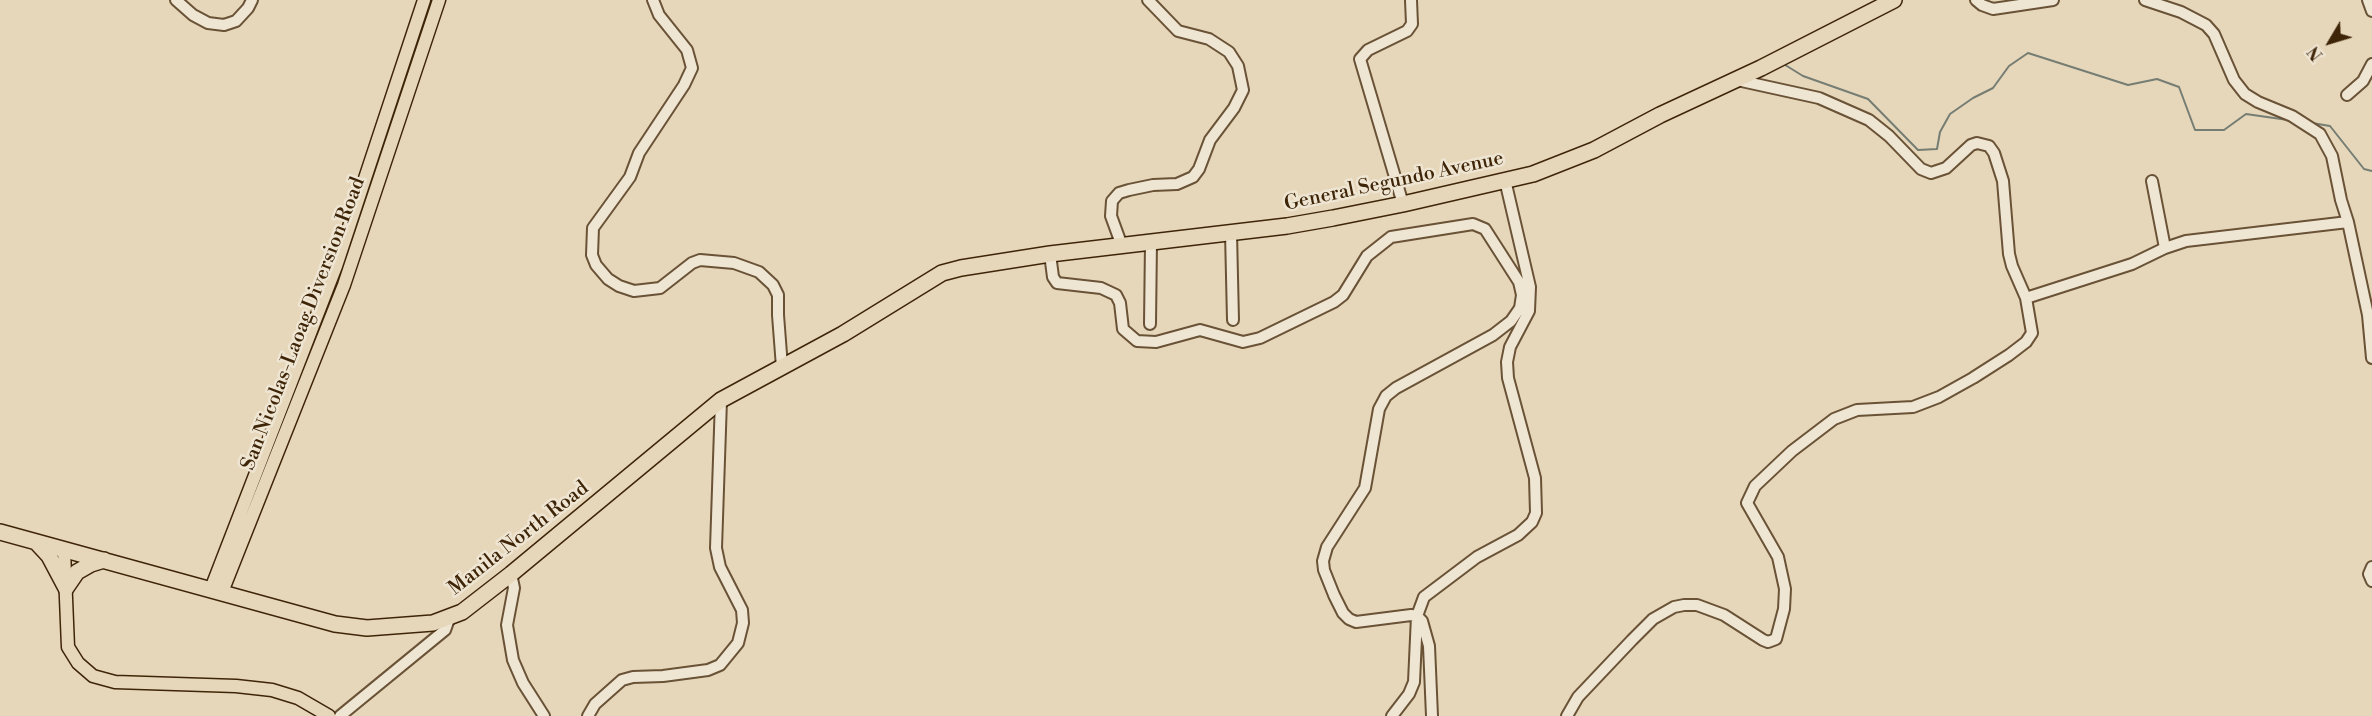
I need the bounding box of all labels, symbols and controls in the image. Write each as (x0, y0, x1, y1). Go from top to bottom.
north arrow (2300, 12, 2360, 72)
text: N (2304, 42, 2328, 64)
street label: General Segundo Avenue (1282, 147, 1506, 217)
street label: San Nicolas-Laoag Diversion Road (237, 174, 371, 474)
street label: Manila North Road (444, 477, 594, 601)

